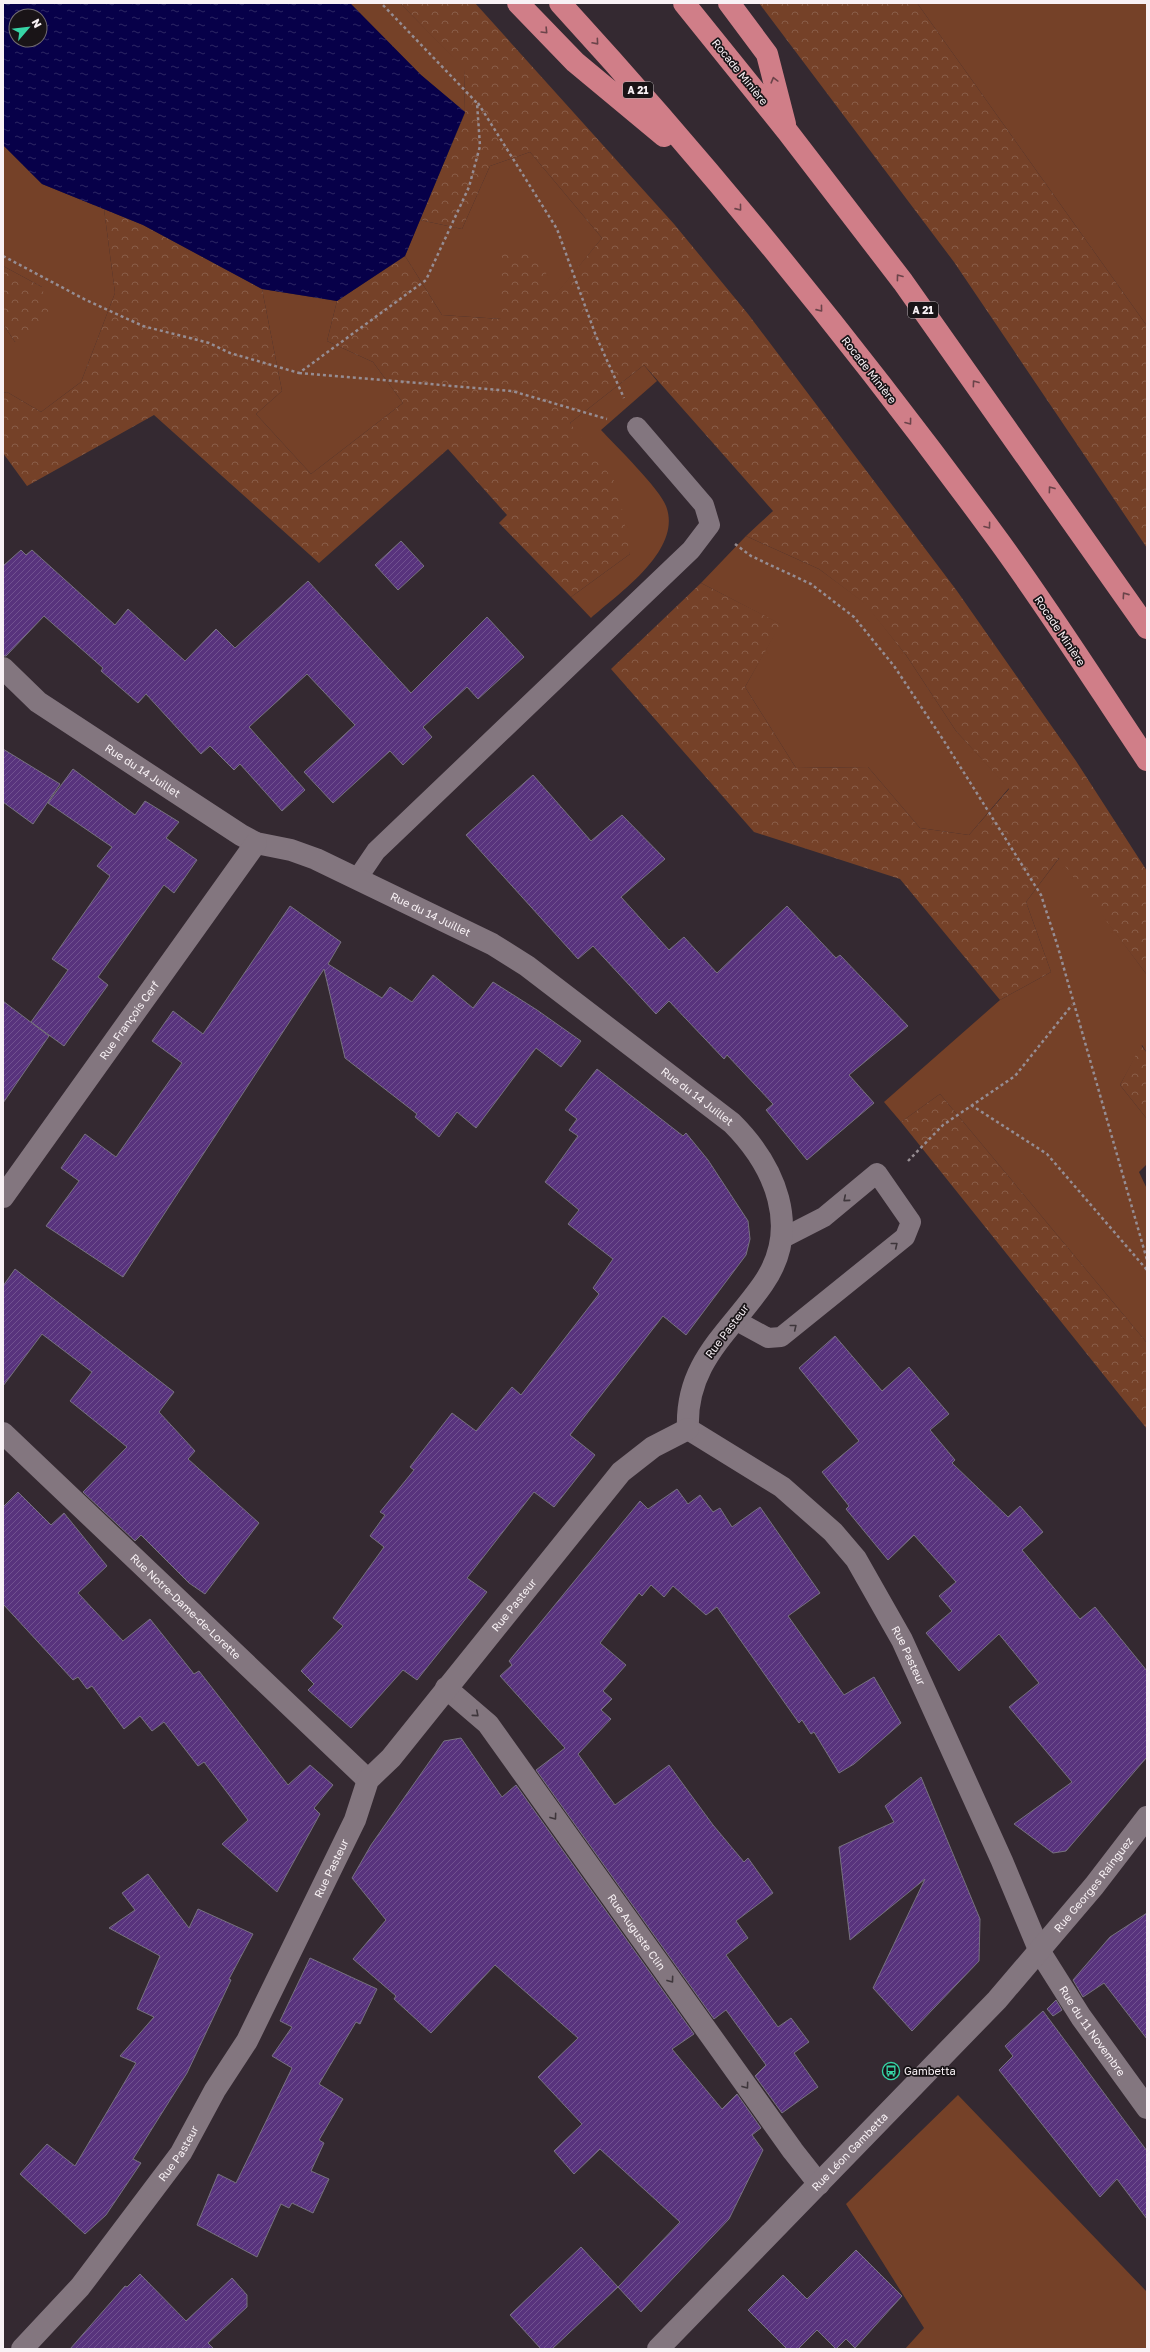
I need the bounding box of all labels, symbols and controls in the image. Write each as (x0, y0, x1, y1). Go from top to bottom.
north arrow (8, 8, 48, 48)
text: N (30, 16, 45, 30)
one-way arrow (541, 26, 548, 34)
street label: Rocade Minière (710, 36, 771, 107)
one-way arrow (591, 37, 599, 45)
one-way arrow (770, 77, 778, 83)
road number: A 21 (623, 82, 653, 98)
one-way arrow (734, 203, 741, 210)
one-way arrow (897, 275, 904, 282)
road number: A 21 (908, 302, 938, 318)
one-way arrow (816, 304, 823, 312)
street label: Rocade Minière (839, 334, 899, 406)
one-way arrow (972, 380, 980, 387)
one-way arrow (904, 418, 911, 425)
one-way arrow (1049, 486, 1056, 493)
one-way arrow (983, 522, 990, 529)
street label: Rocade Minière (1032, 593, 1088, 668)
one-way arrow (1123, 593, 1130, 600)
street label: Rue du 14 Juillet (103, 741, 183, 800)
street label: Rue du 14 Juillet (389, 889, 473, 939)
street label: Rue François Cerf (96, 978, 161, 1062)
street label: Rue du 14 Juillet (659, 1064, 736, 1128)
one-way arrow (843, 1195, 850, 1202)
one-way arrow (890, 1243, 897, 1250)
street label: Rue Pasteur (702, 1301, 751, 1360)
one-way arrow (789, 1325, 796, 1332)
street label: Rue Notre-Dame-de-Lorette (128, 1551, 244, 1662)
street label: Rue Pasteur (489, 1575, 539, 1634)
street label: Rue Pasteur (889, 1623, 929, 1688)
one-way arrow (471, 1709, 479, 1716)
one-way arrow (549, 1813, 557, 1820)
street label: Rue Georges Rainguez (1051, 1834, 1136, 1934)
street label: Rue Pasteur (311, 1836, 351, 1900)
street label: Rue Auguste Clin (605, 1891, 669, 1972)
one-way arrow (666, 1976, 673, 1983)
street label: Rue du 11 Novembre (1057, 1983, 1129, 2078)
bus stop icon: Gambetta (881, 2061, 901, 2081)
place label: Gambetta (904, 2064, 956, 2077)
one-way arrow (741, 2081, 748, 2088)
street label: Rue Léon Gambetta (809, 2110, 890, 2193)
street label: Rue Pasteur (155, 2122, 201, 2184)

